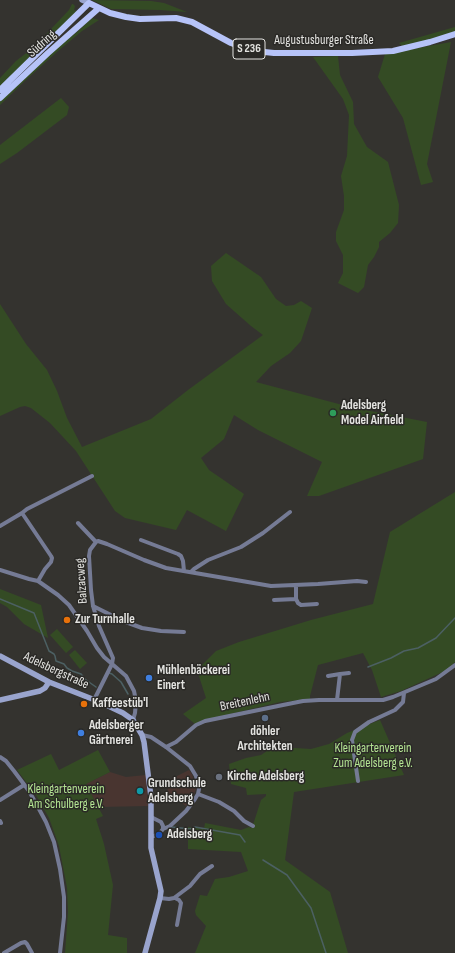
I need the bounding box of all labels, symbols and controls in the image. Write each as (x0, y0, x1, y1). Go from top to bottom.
street label: Südring (24, 27, 60, 61)
street label: Augustusburger Straße (274, 33, 374, 49)
road number: S 236 (233, 39, 265, 59)
place label: Adelsberg Model Airfield (341, 398, 404, 429)
marker: Adelsberg Model Airfield (328, 408, 338, 418)
street label: Balzacweg (73, 558, 91, 604)
place label: Zur Turnhalle (75, 612, 135, 628)
marker: Zur Turnhalle (62, 615, 72, 625)
street label: Adelsbergstraße (21, 649, 91, 693)
place label: Mühlenbäckerei Einert (157, 663, 230, 694)
marker: Mühlenbäckerei Einert (144, 673, 154, 683)
street label: Breitenlehn (219, 689, 271, 715)
place label: Kaffeestüb'l (92, 696, 148, 712)
marker: Kaffeestüb'l (79, 699, 89, 709)
marker: döhler Architekten (260, 713, 270, 723)
place label: Adelsberger Gärtnerei (89, 718, 144, 749)
place label: döhler Architekten (238, 724, 292, 755)
marker: Adelsberger Gärtnerei (76, 728, 86, 738)
park label: Kleingartenverein Zum Adelsberg e.V. (333, 741, 413, 772)
place label: Kirche Adelsberg (227, 769, 304, 785)
marker: Kirche Adelsberg (214, 772, 224, 782)
place label: Grundschule Adelsberg (148, 776, 206, 807)
park label: Kleingartenverein Am Schulberg e.V. (28, 782, 104, 813)
marker: Grundschule Adelsberg (135, 786, 145, 796)
place label: Adelsberg (167, 827, 212, 843)
marker: Adelsberg (154, 830, 164, 840)

